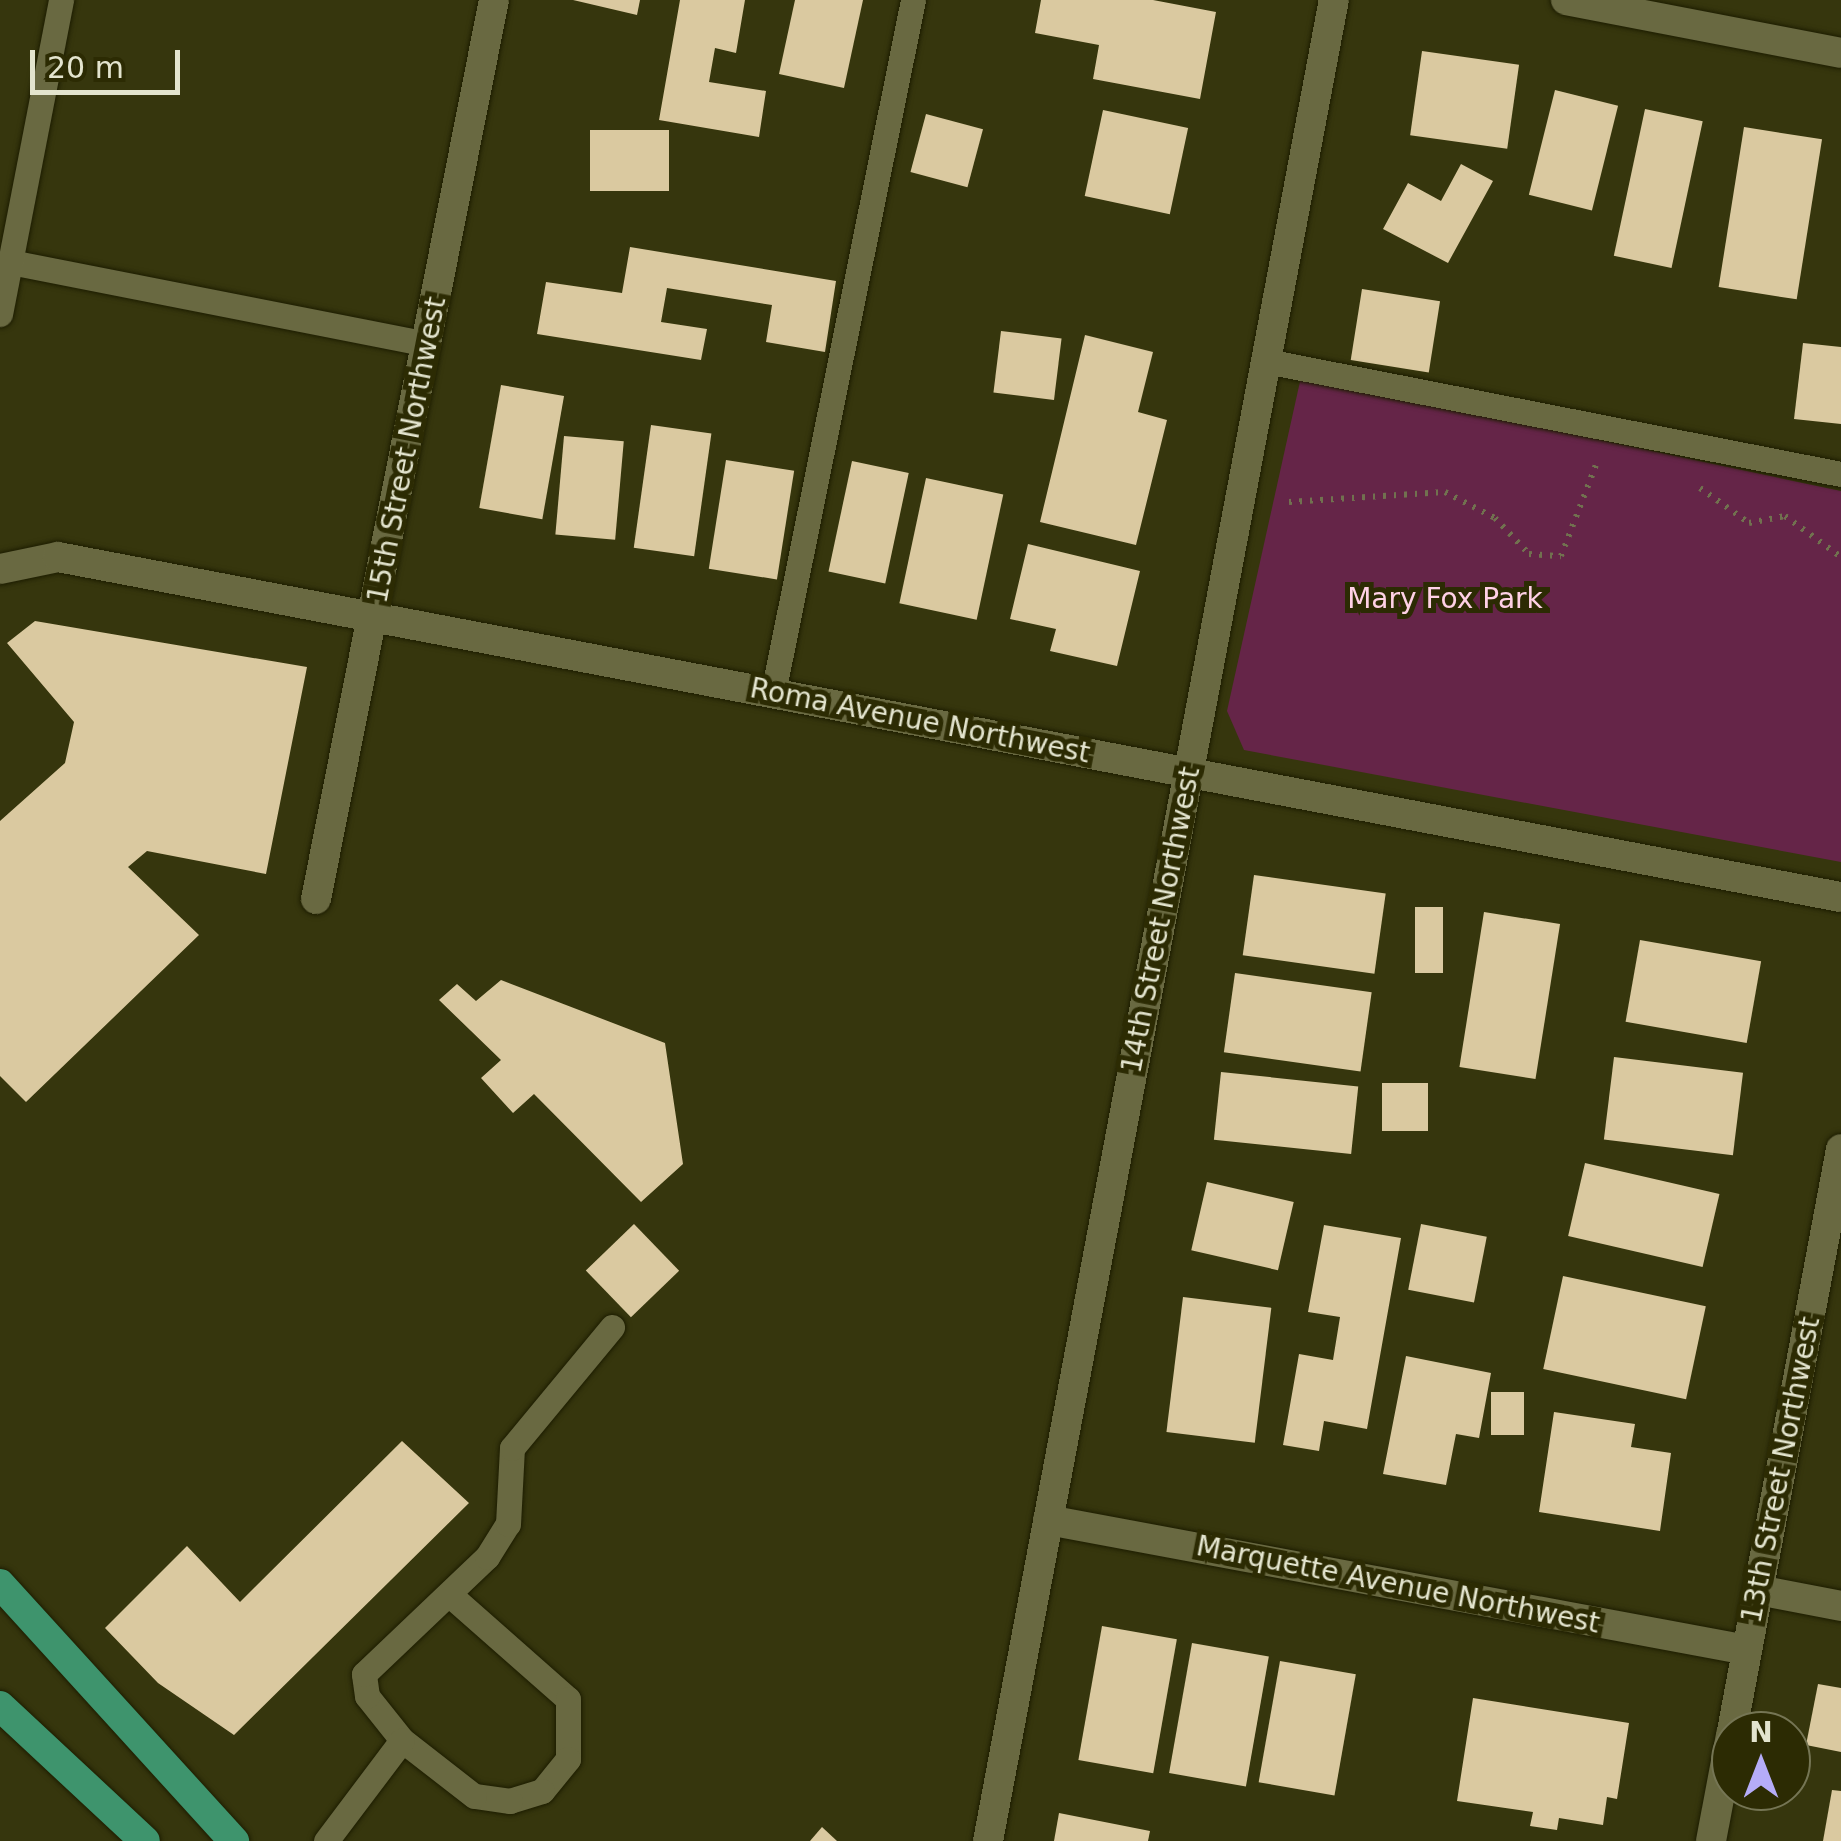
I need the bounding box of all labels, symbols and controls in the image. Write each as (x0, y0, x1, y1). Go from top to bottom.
scale bar (35, 30, 185, 92)
text: 20 m (47, 50, 124, 85)
street label: 15th Street Northwest (361, 294, 453, 606)
park label: Mary Fox Park (1347, 582, 1543, 616)
street label: Roma Avenue Northwest (747, 672, 1093, 770)
street label: 14th Street Northwest (1115, 764, 1207, 1076)
street label: 13th Street Northwest (1735, 1314, 1827, 1626)
street label: Marquette Avenue Northwest (1194, 1529, 1602, 1641)
north arrow (1711, 1711, 1811, 1811)
text: N (1749, 1716, 1773, 1749)

